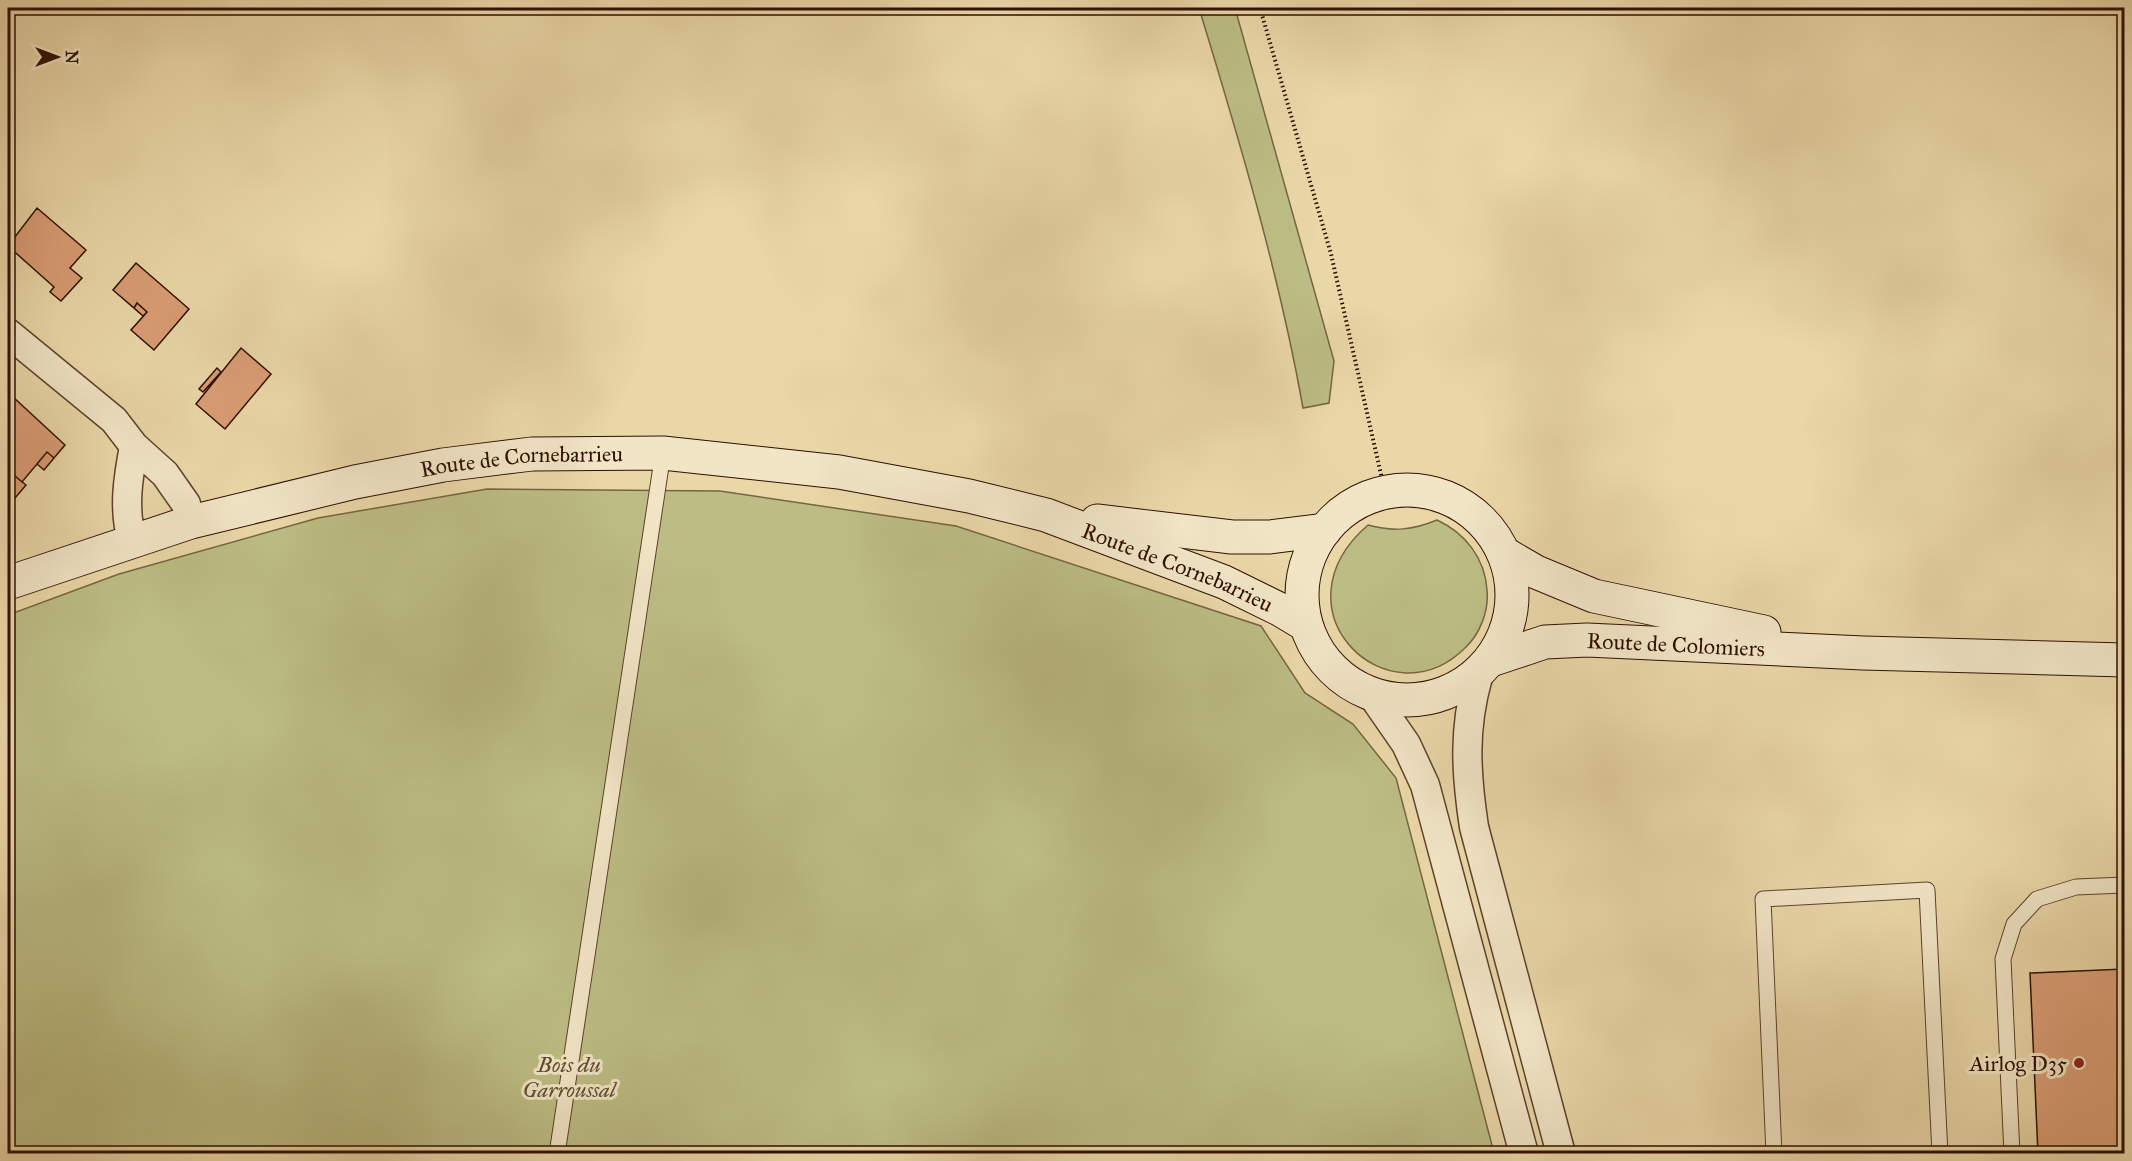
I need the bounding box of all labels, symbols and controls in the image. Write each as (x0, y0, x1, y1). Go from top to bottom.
north arrow (27, 27, 87, 87)
text: N (62, 50, 81, 64)
street label: Route de Cornebarrieu (418, 440, 623, 483)
street label: Route de Cornebarrieu (1078, 516, 1278, 618)
street label: Route de Colomiers (1586, 627, 1766, 662)
place label: Airlog D35 (1969, 1050, 2067, 1077)
park label: Bois du Garroussal (522, 1051, 618, 1103)
marker: Airlog D35 (2072, 1056, 2086, 1070)

